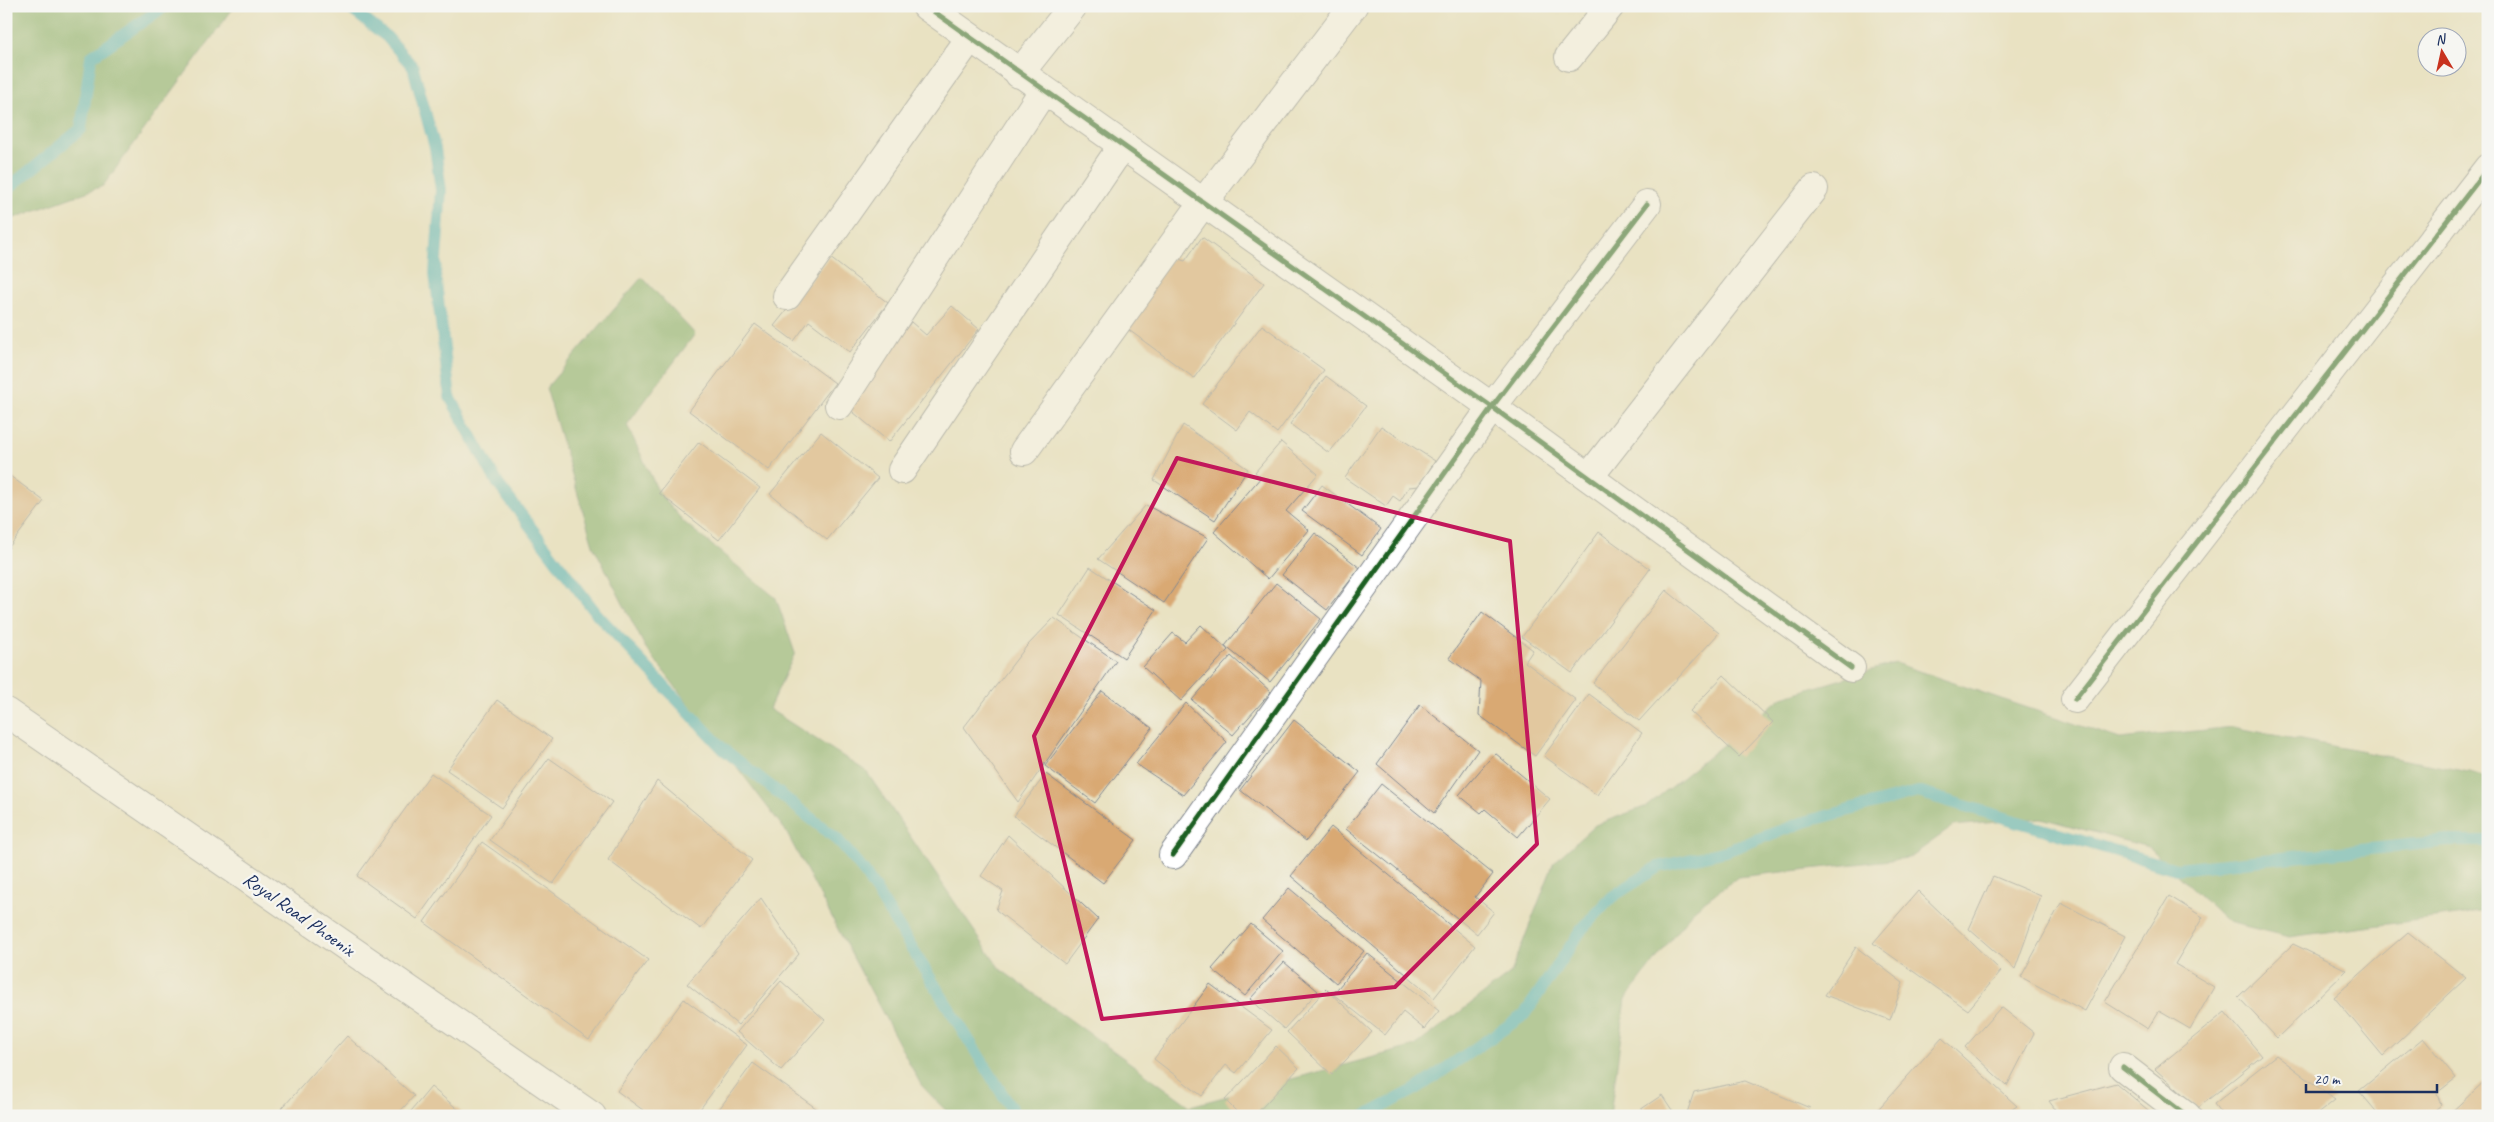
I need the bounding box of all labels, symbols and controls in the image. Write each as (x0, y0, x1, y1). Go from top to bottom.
north arrow (2416, 28, 2466, 78)
text: N (2434, 30, 2448, 49)
street label: Royal Road Phoenix (238, 866, 361, 963)
scale bar (2306, 1062, 2438, 1094)
text: 20 m (2314, 1070, 2341, 1089)

